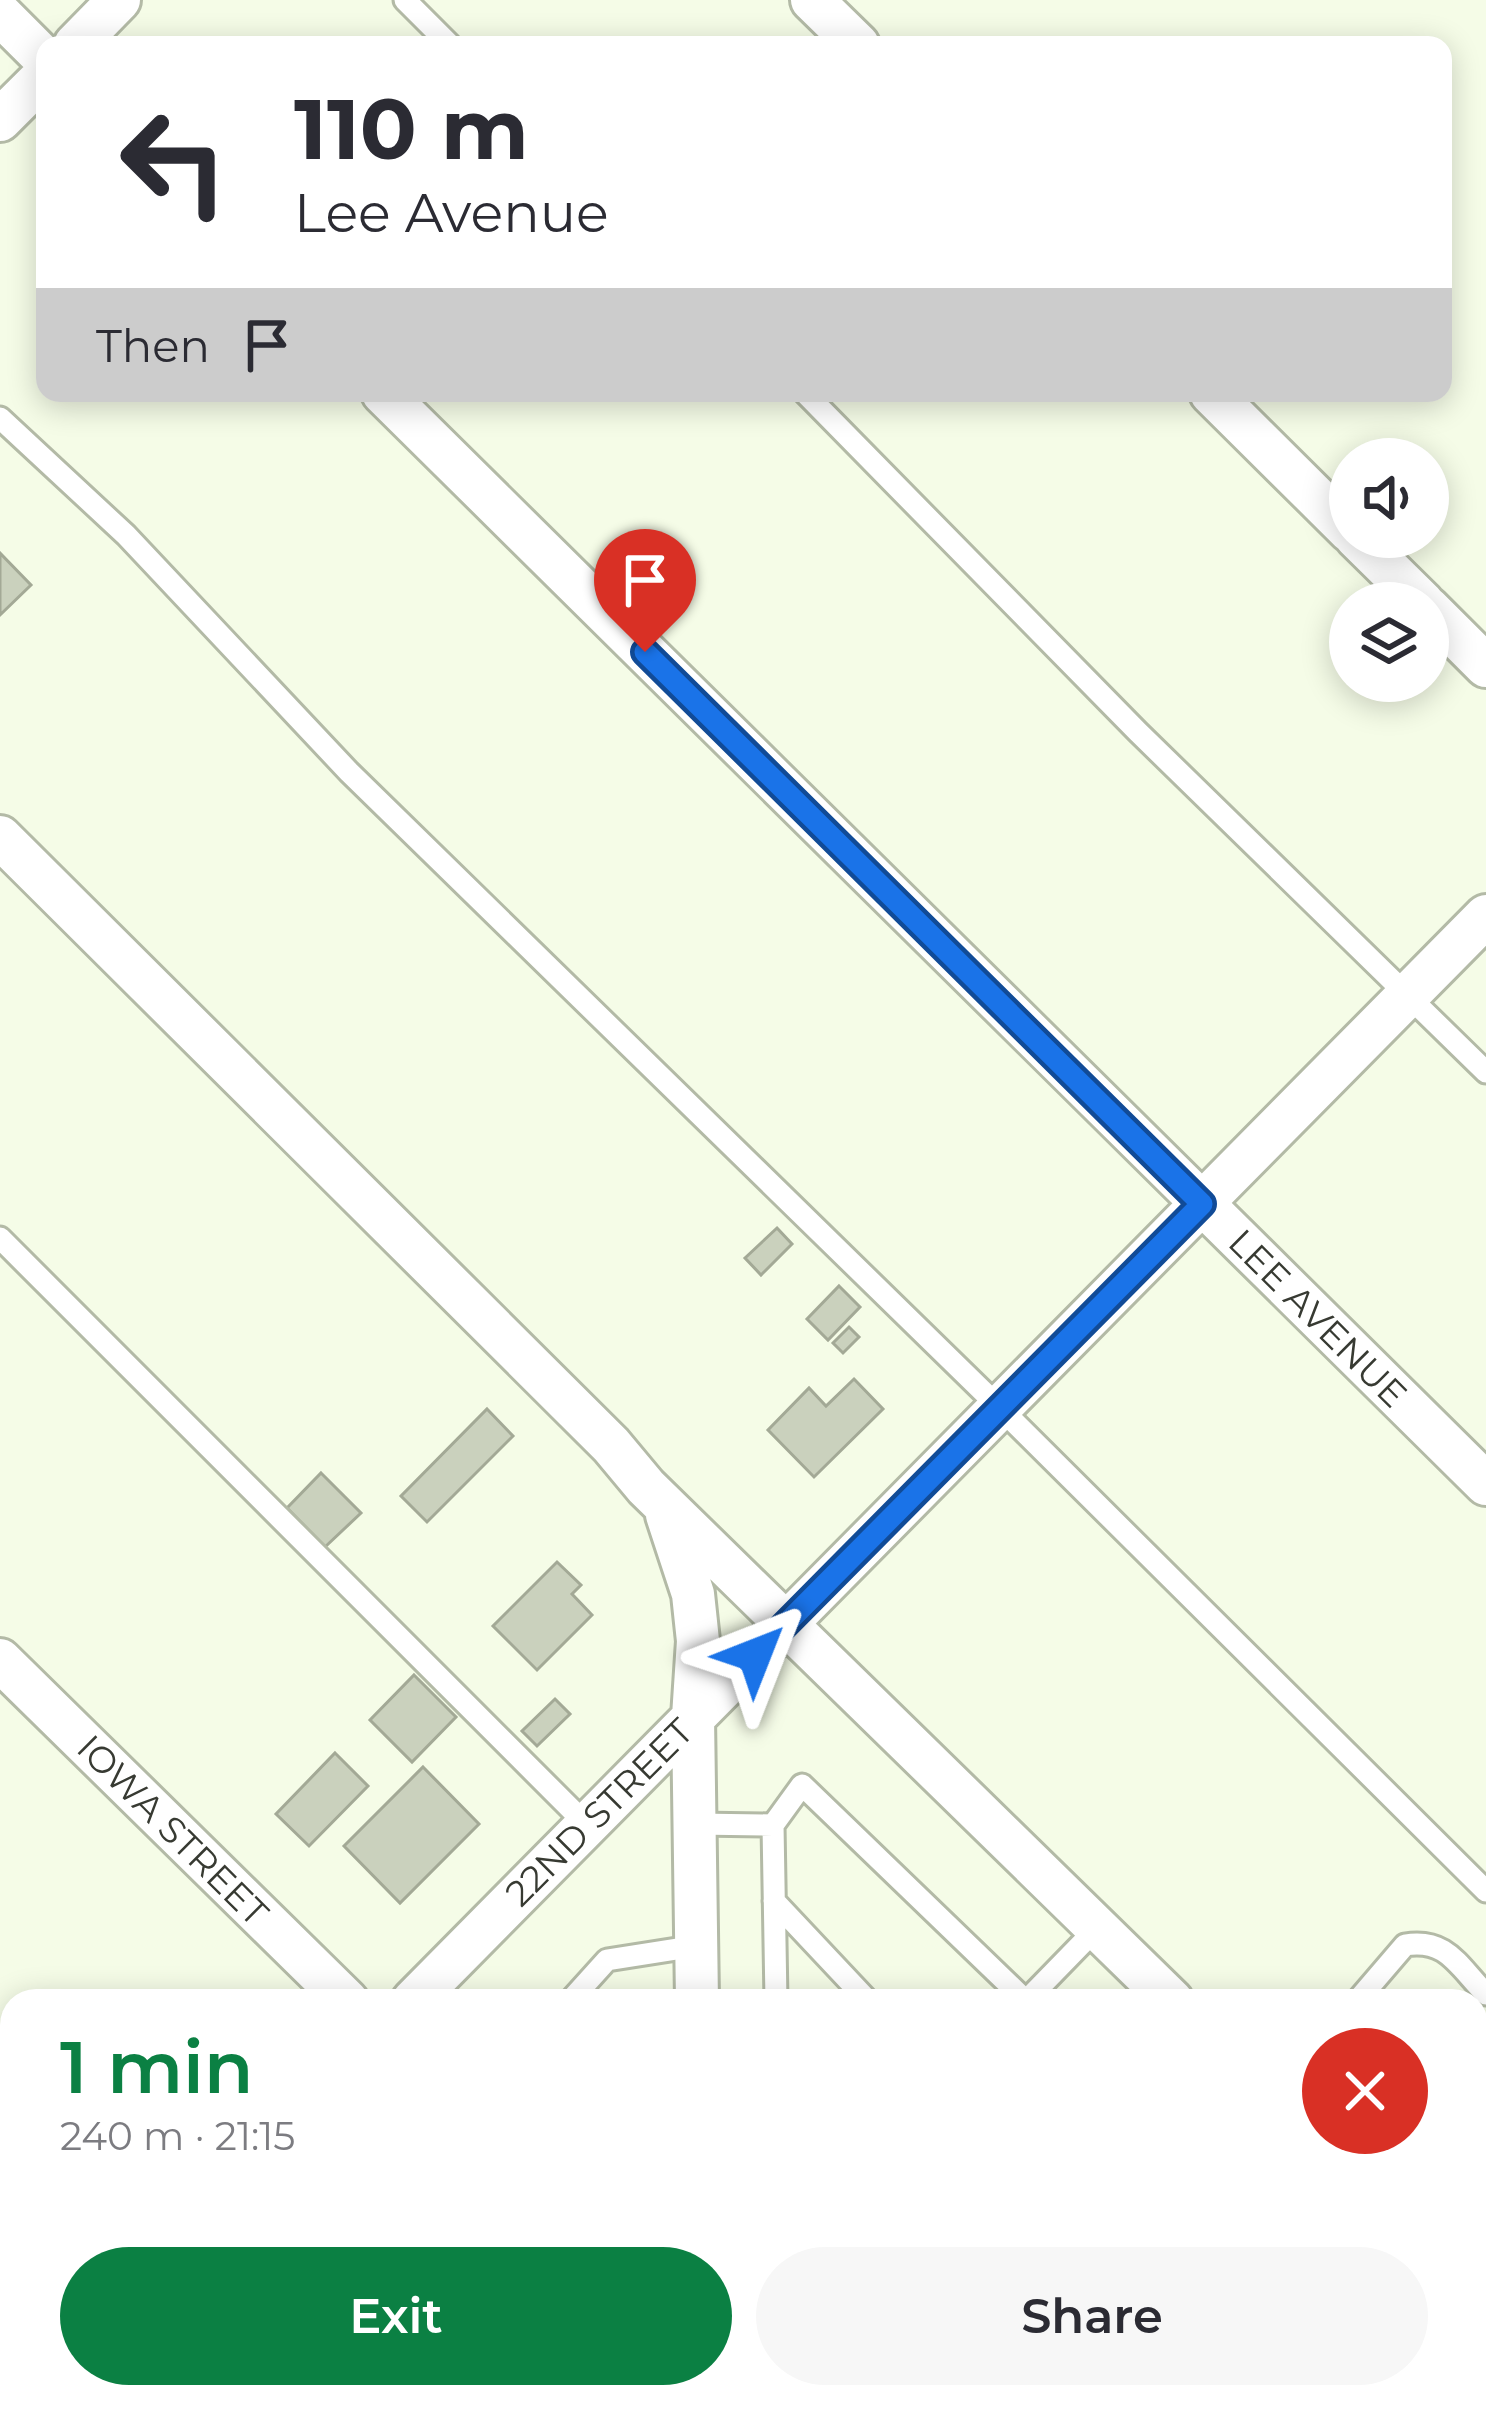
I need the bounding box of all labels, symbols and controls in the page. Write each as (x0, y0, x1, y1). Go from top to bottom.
text: 110 m (294, 78, 529, 180)
icon: left (96, 84, 252, 240)
text: Lee Avenue (294, 180, 609, 246)
icon: arrive (234, 312, 300, 378)
text: Then (96, 318, 210, 373)
map controls (1329, 438, 1449, 702)
button: sound (1329, 438, 1449, 558)
pin (594, 529, 696, 652)
icon: arrive (612, 547, 678, 613)
button: layers (1329, 582, 1449, 702)
street label: LEE AVENUE (1220, 1220, 1416, 1416)
position arrow (692, 1592, 818, 1718)
street label: 22ND STREET (496, 1709, 702, 1915)
street label: IOWA STREET (69, 1726, 278, 1935)
text: 1 min (60, 2023, 253, 2111)
button: close (1302, 2028, 1428, 2154)
text: 240 m · 21:15 (60, 2112, 295, 2160)
button: Exit (60, 2247, 732, 2385)
button: Share (756, 2247, 1428, 2385)

